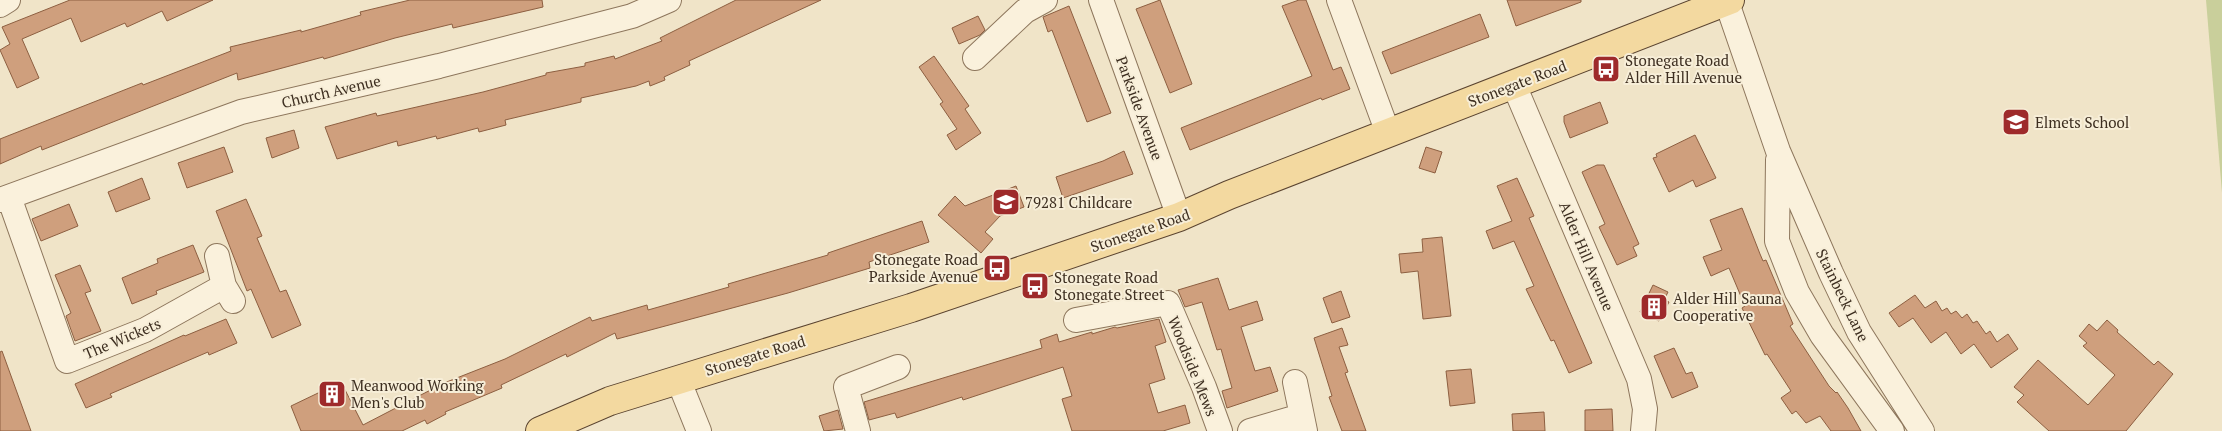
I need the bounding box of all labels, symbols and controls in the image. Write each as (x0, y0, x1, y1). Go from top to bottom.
place label: Stonegate Road Alder Hill Avenue (1625, 50, 1742, 87)
street label: Parkside Avenue (1112, 53, 1168, 163)
bus stop icon: Stonegate Road Alder Hill Avenue (1591, 54, 1621, 84)
street label: Stonegate Road (1465, 55, 1569, 111)
street label: Church Avenue (279, 70, 383, 112)
school or university icon: Elmets School (2001, 107, 2031, 137)
place label: Elmets School (2035, 112, 2129, 132)
school or university icon: 79281 Childcare (991, 187, 1021, 217)
place label: 79281 Childcare (1025, 192, 1132, 212)
street label: Alder Hill Avenue (1555, 198, 1619, 314)
street label: Stonegate Road (1088, 204, 1192, 256)
street label: Stainbeck Lane (1812, 245, 1874, 345)
place label: Stonegate Road Parkside Avenue (869, 249, 978, 286)
bus stop icon: Stonegate Road Parkside Avenue (982, 253, 1012, 283)
place label: Stonegate Road Stonegate Street (1054, 267, 1165, 304)
bus stop icon: Stonegate Road Stonegate Street (1020, 271, 1050, 301)
place label: Alder Hill Sauna Cooperative (1673, 288, 1782, 325)
building icon: Alder Hill Sauna Cooperative (1639, 292, 1669, 322)
street label: The Wickets (80, 313, 164, 363)
street label: Woodside Mews (1164, 313, 1222, 419)
street label: Stonegate Road (702, 330, 808, 380)
place label: Meanwood Working Men's Club (351, 375, 485, 412)
building icon: Meanwood Working Men's Club (317, 379, 347, 409)

